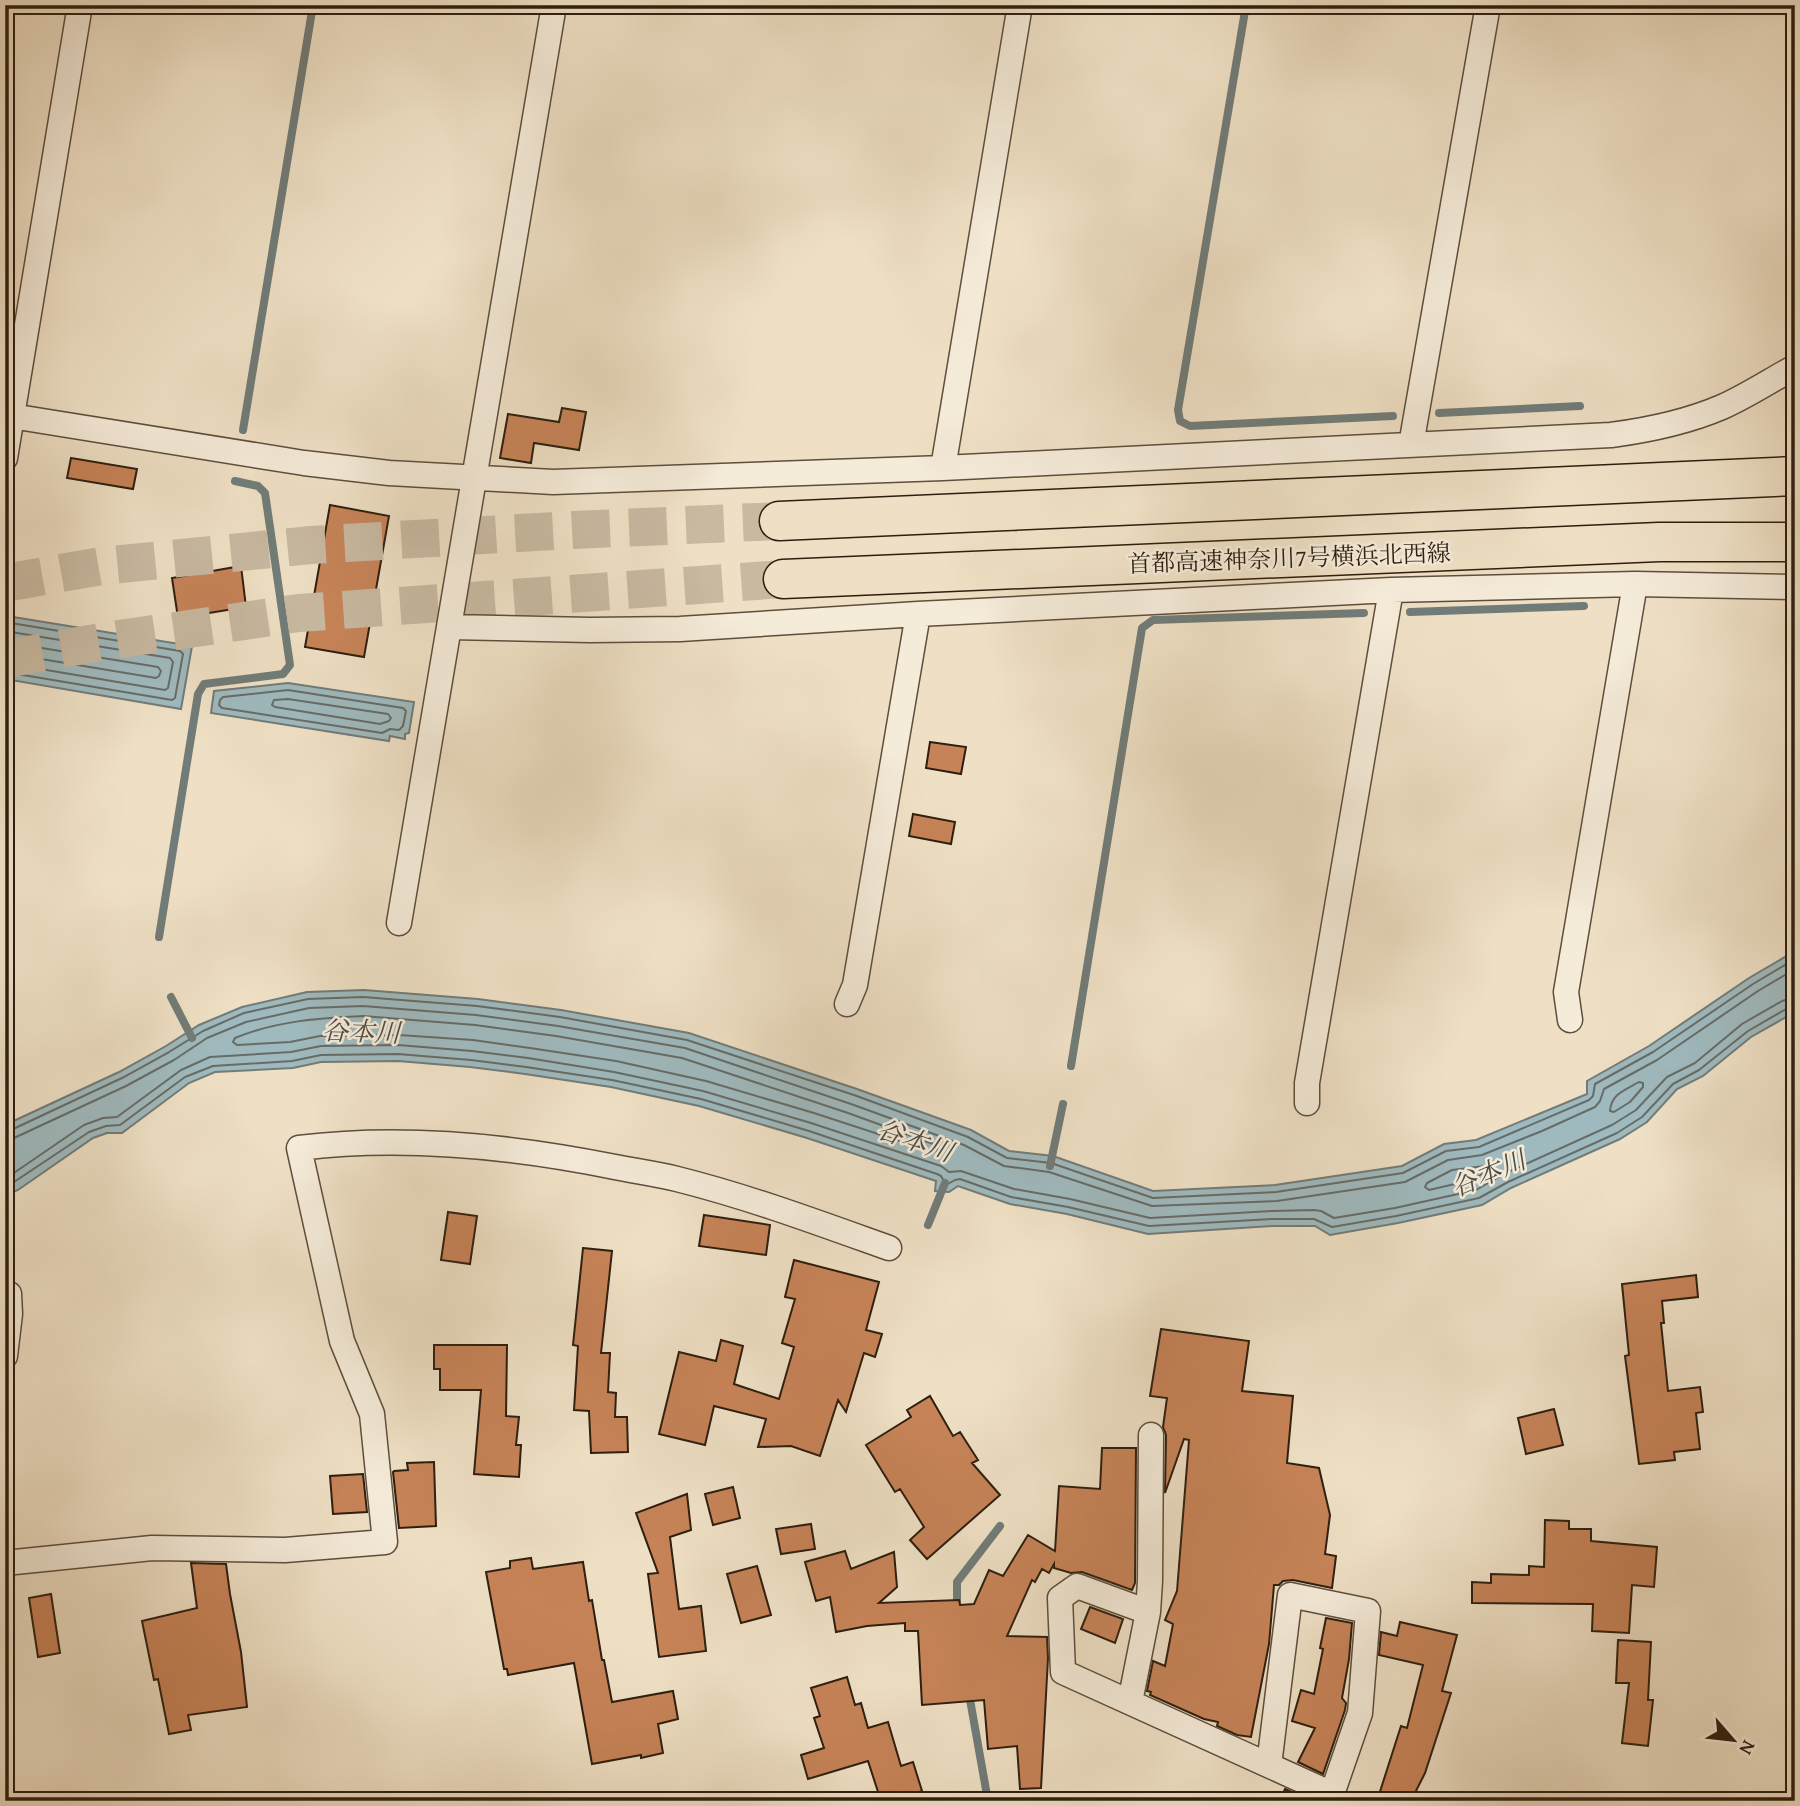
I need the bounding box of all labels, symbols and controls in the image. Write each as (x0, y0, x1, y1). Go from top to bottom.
street label: 首都高速神奈川7号横浜北西線 (1127, 535, 1451, 581)
water label: 谷本川 (321, 1010, 404, 1052)
water label: 谷本川 (872, 1109, 961, 1172)
water label: 谷本川 (1444, 1139, 1534, 1206)
north arrow (1699, 1704, 1769, 1774)
text: N (1733, 1736, 1763, 1760)

